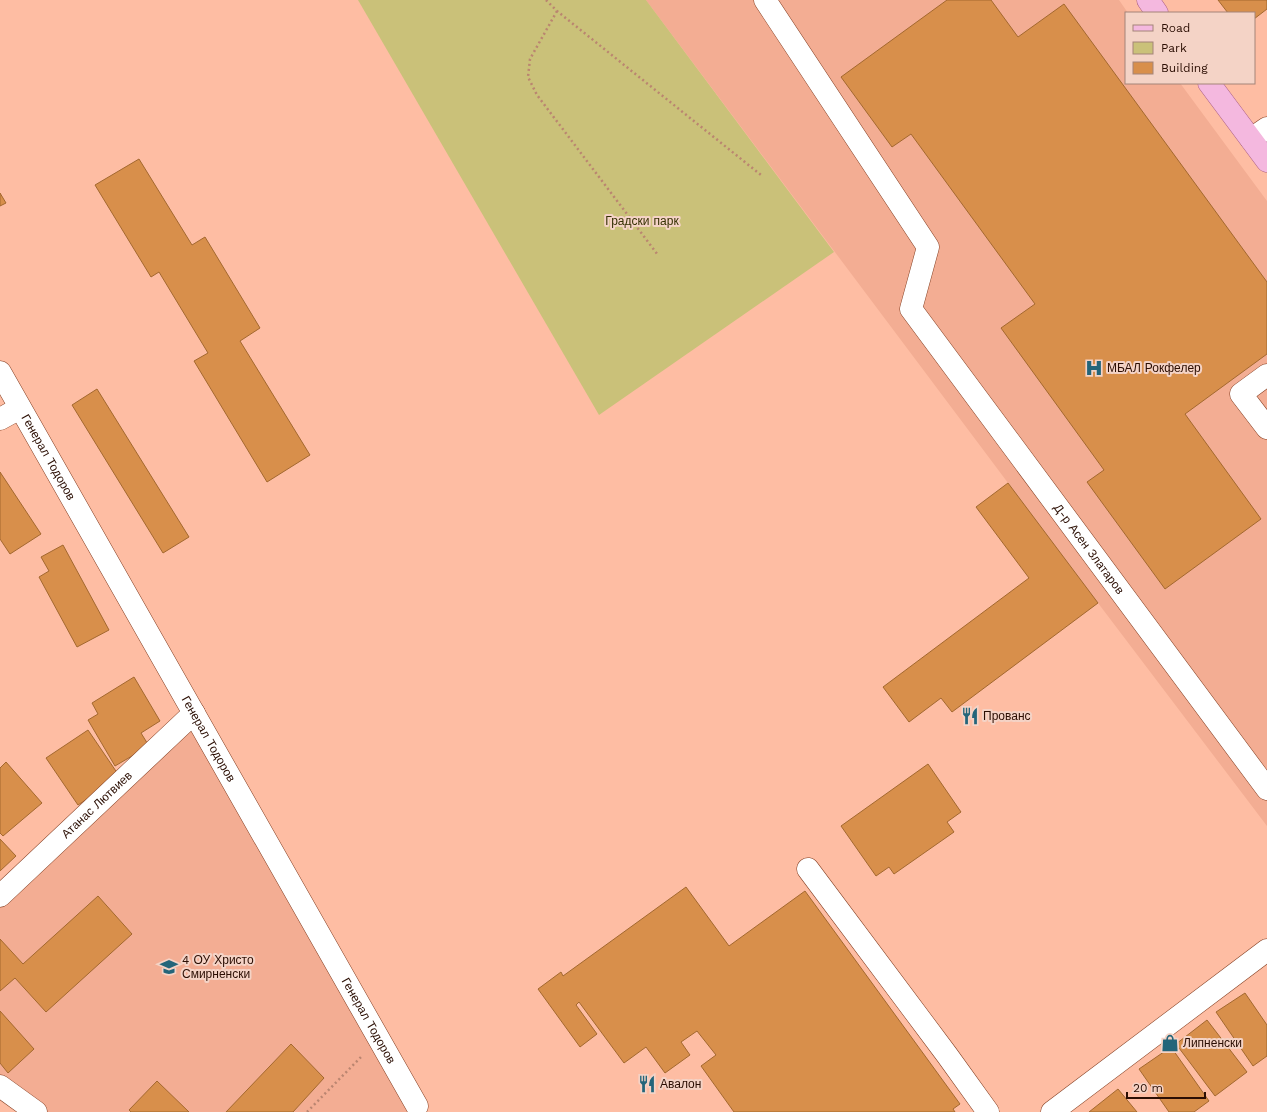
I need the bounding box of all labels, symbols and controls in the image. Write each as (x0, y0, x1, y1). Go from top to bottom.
legend (1125, 12, 1255, 84)
text: Road (1161, 21, 1190, 35)
text: Park (1161, 41, 1187, 55)
text: Building (1161, 61, 1208, 75)
park label: Градски парк (605, 214, 679, 228)
hospital icon: МБАЛ Рокфелер (1084, 358, 1104, 378)
place label: МБАЛ Рокфелер (1107, 361, 1201, 375)
street label: Генерал Тодоров (18, 412, 78, 503)
street label: Д-р Асен Златаров (1051, 501, 1127, 597)
street label: Генерал Тодоров (179, 694, 238, 784)
restaurant icon: Прованс (960, 706, 980, 726)
place label: Прованс (983, 709, 1031, 723)
street label: Атанас Лютвиев (59, 768, 135, 841)
place label: 4 ОУ Христо Смирненски (182, 953, 254, 981)
school or university icon: 4 ОУ Христо Смирненски (159, 957, 179, 977)
street label: Генерал Тодоров (339, 975, 398, 1066)
shop icon: Липненски (1160, 1033, 1180, 1053)
place label: Липненски (1183, 1036, 1242, 1050)
restaurant icon: Авалон (637, 1074, 657, 1094)
scale bar (1127, 1074, 1205, 1100)
place label: Авалон (660, 1077, 701, 1091)
text: 20 m (1133, 1081, 1163, 1095)

